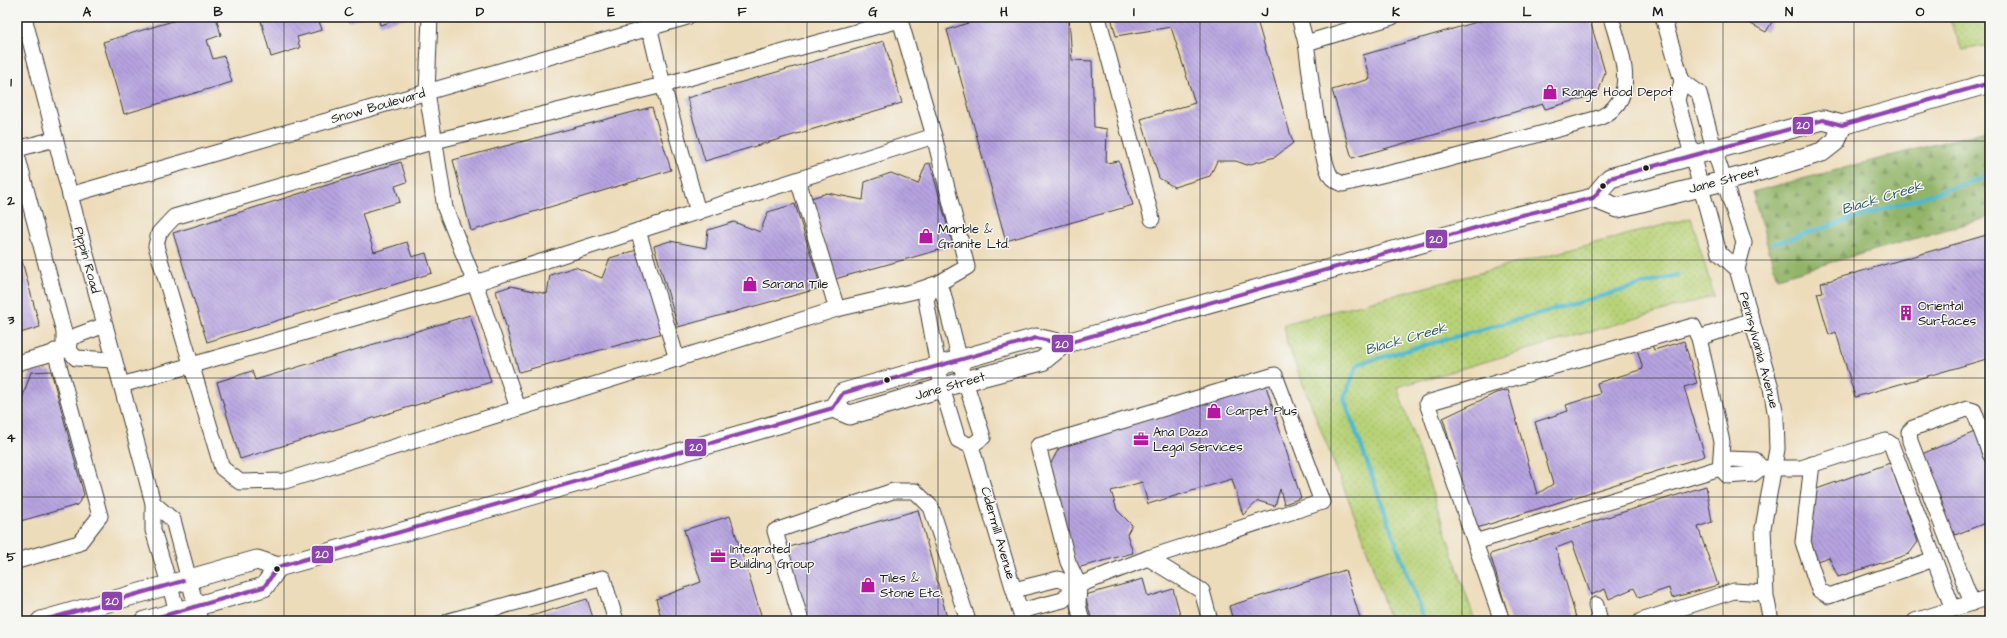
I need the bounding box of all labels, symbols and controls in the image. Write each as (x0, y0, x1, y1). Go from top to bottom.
text: A (83, 3, 92, 21)
text: B (213, 3, 223, 21)
text: C (344, 3, 354, 21)
text: D (476, 3, 485, 21)
text: E (607, 3, 615, 21)
text: F (737, 3, 747, 21)
text: G (868, 3, 878, 21)
text: H (1000, 3, 1008, 21)
text: I (1133, 3, 1135, 21)
text: J (1261, 3, 1269, 21)
text: K (1392, 3, 1400, 21)
text: L (1522, 3, 1532, 21)
text: M (1653, 3, 1664, 21)
text: N (1785, 3, 1793, 21)
text: O (1916, 3, 1925, 21)
text: 1 (10, 73, 12, 91)
shop icon: Range Hood Depot (1541, 83, 1559, 101)
place label: Range Hood Depot (1562, 83, 1674, 102)
street label: Snow Boulevard (329, 84, 428, 128)
line badge: 20 (1792, 116, 1814, 135)
text: 20 (1795, 118, 1810, 133)
street label: Jane Street (1687, 162, 1762, 198)
unlabelled marker (1641, 163, 1651, 173)
water label: Black Creek (1839, 176, 1925, 220)
unlabelled marker (1598, 181, 1608, 191)
text: 2 (6, 192, 15, 210)
place label: Marble & Granite Ltd. (938, 220, 1010, 253)
street label: Pippin Road (69, 225, 105, 296)
shop icon: Marble & Granite Ltd. (917, 227, 935, 245)
line badge: 20 (1425, 229, 1448, 249)
text: 20 (1428, 232, 1443, 247)
shop icon: Sarana Tile (741, 275, 759, 293)
place label: Sarana Tile (762, 275, 828, 293)
street label: Pennsylvania Avenue (1734, 290, 1783, 411)
place label: Oriental Surfaces (1918, 297, 1977, 330)
building icon: Oriental Surfaces (1897, 304, 1915, 322)
text: 3 (7, 311, 15, 329)
water label: Black Creek (1363, 318, 1449, 360)
line badge: 20 (1051, 334, 1074, 353)
text: 20 (1054, 337, 1069, 352)
street label: Jane Street (913, 367, 988, 405)
unlabelled marker (882, 375, 892, 385)
shop icon: Carpet Plus (1205, 402, 1223, 420)
place label: Carpet Plus (1226, 402, 1298, 420)
place label: Ana Daza Legal Services (1153, 423, 1243, 457)
text: 4 (7, 429, 16, 447)
office icon: Ana Daza Legal Services (1132, 430, 1150, 448)
line badge: 20 (684, 438, 707, 457)
text: 20 (688, 440, 703, 455)
street label: Cidermill Avenue (976, 485, 1020, 581)
place label: Integrated Building Group (730, 540, 814, 574)
line badge: 20 (311, 545, 334, 564)
text: 20 (314, 547, 329, 562)
office icon: Integrated Building Group (709, 547, 727, 565)
text: 5 (6, 548, 16, 566)
unlabelled marker (272, 564, 282, 574)
place label: Tiles & Stone Etc. (880, 569, 943, 602)
shop icon: Tiles & Stone Etc. (859, 576, 877, 594)
line badge: 20 (101, 591, 123, 611)
text: 20 (104, 594, 119, 609)

